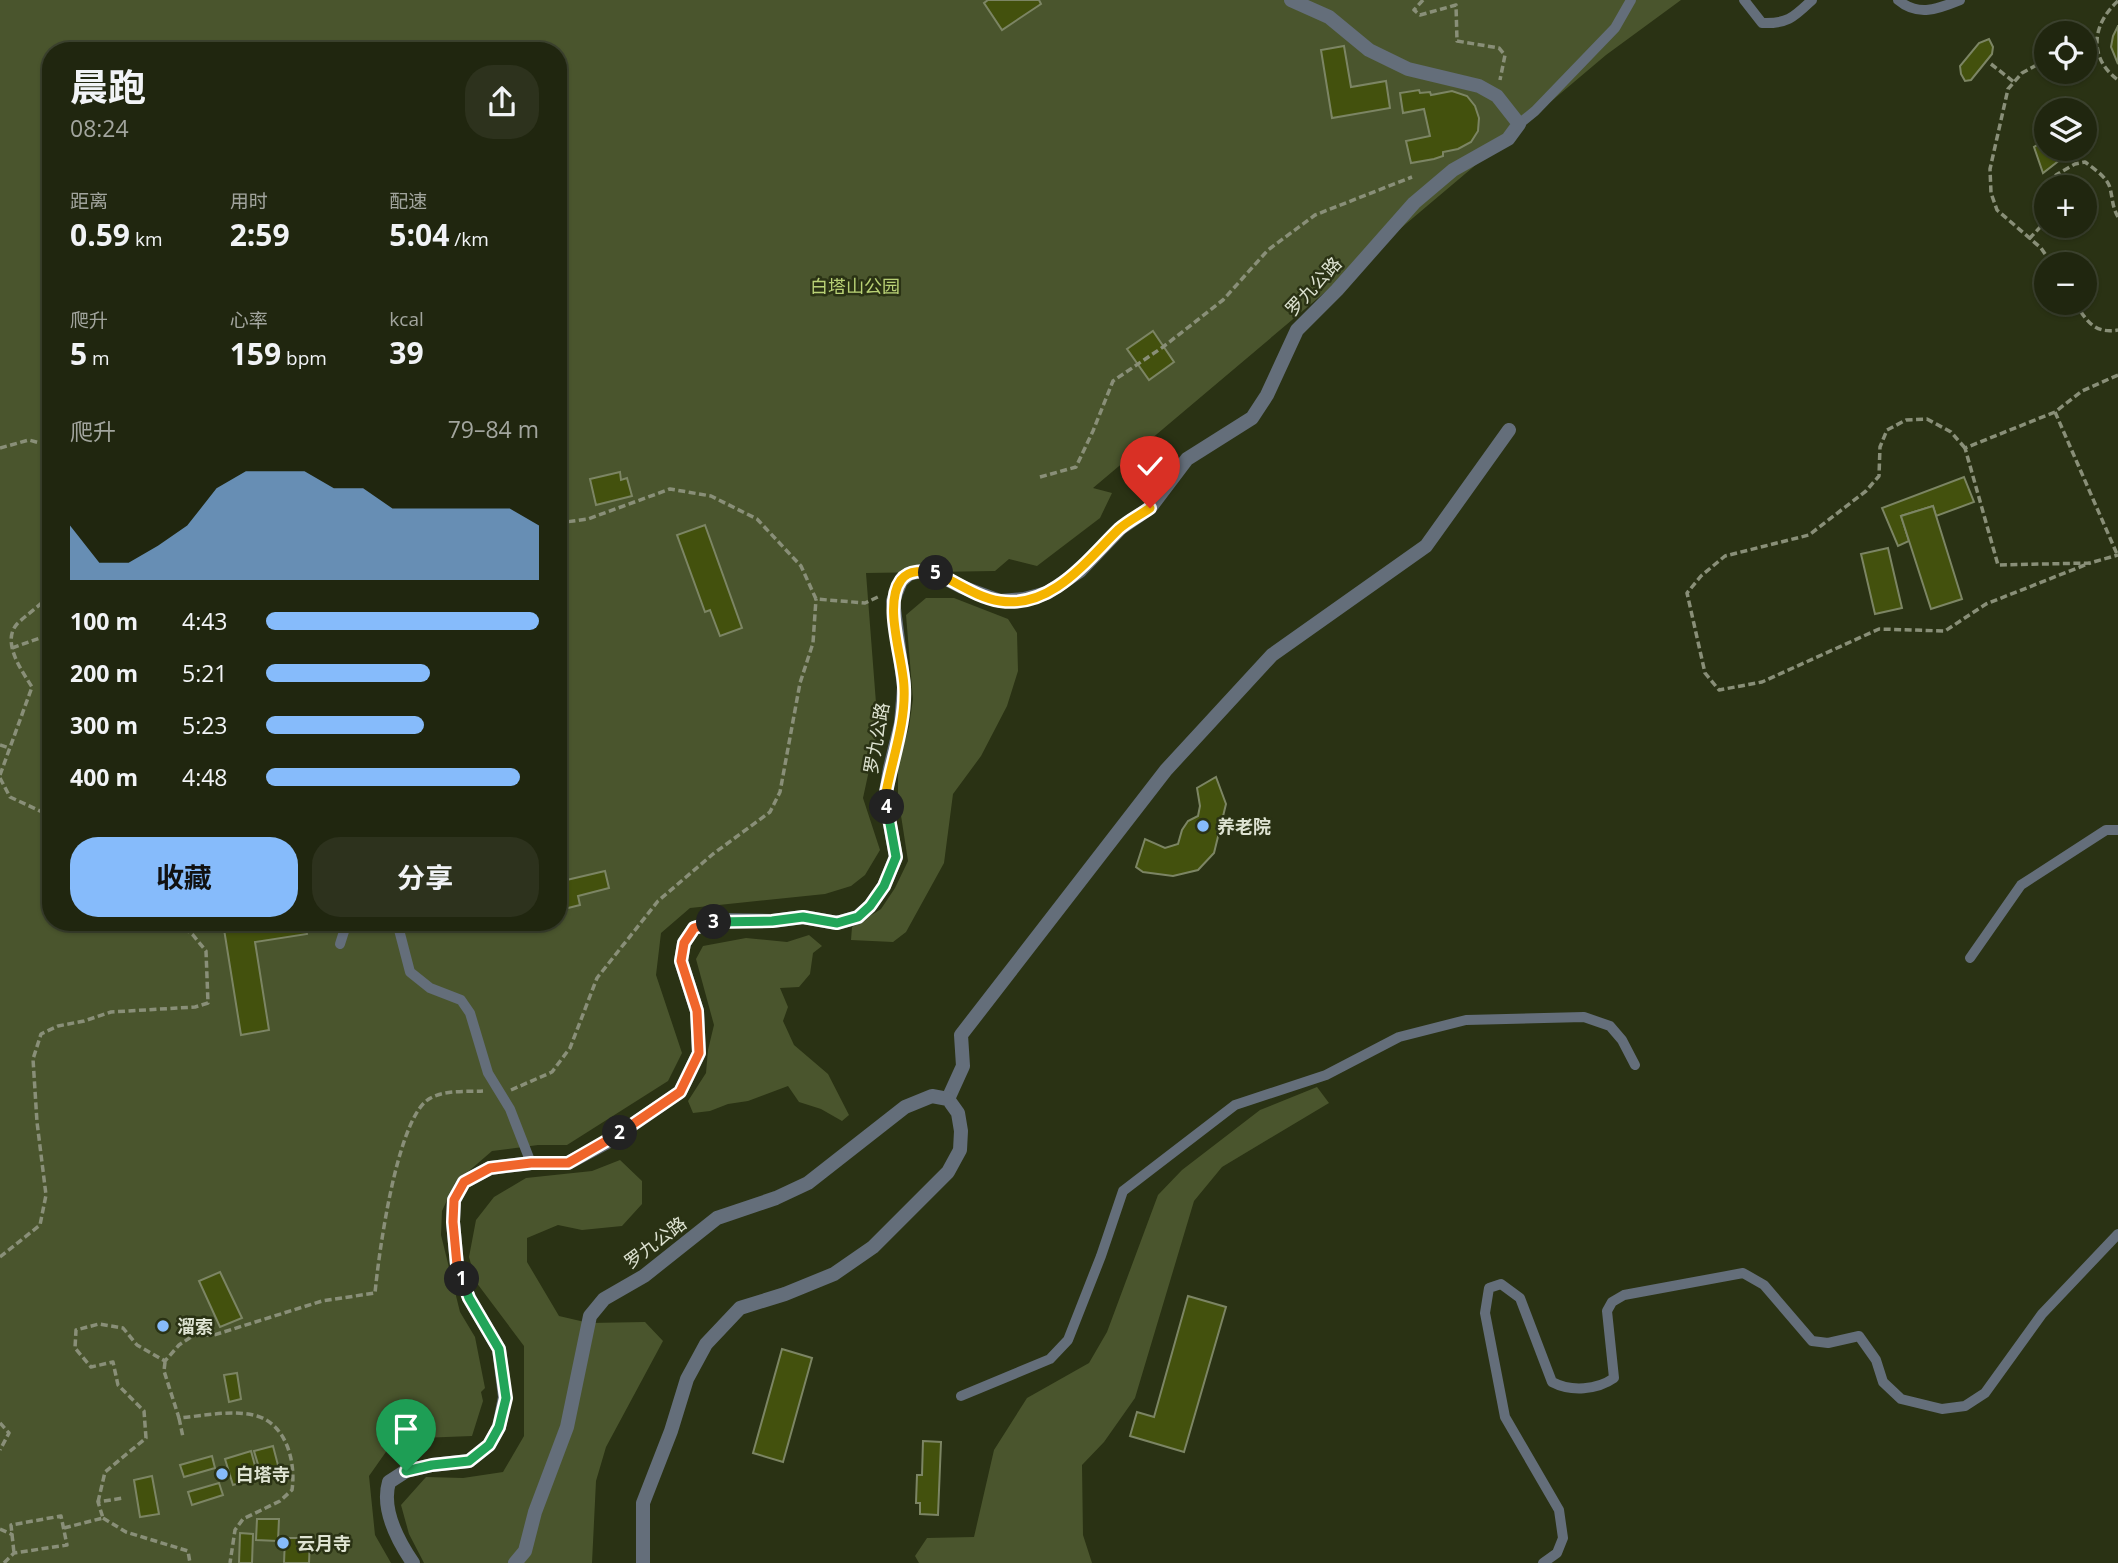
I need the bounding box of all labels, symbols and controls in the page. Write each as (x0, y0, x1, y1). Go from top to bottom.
map controls (2034, 21, 2097, 315)
button: locate (2034, 21, 2097, 84)
text: 晨跑 (70, 60, 146, 112)
button: share (465, 65, 539, 139)
button: layers (2034, 98, 2097, 161)
text: 08:24 (70, 112, 129, 144)
button: + (2034, 175, 2097, 238)
text: 距离 (70, 188, 108, 214)
text: 用时 (230, 188, 268, 214)
text: 配速 (389, 188, 427, 214)
text: 0.59 (70, 214, 130, 255)
text: 2:59 (230, 214, 290, 255)
text: 5:04 (389, 214, 449, 255)
text: km (130, 226, 163, 252)
text: /km (449, 226, 489, 252)
street label: 罗九公路 (1280, 251, 1346, 321)
button: − (2034, 252, 2097, 315)
park label: 白塔山公园 (810, 274, 900, 298)
text: kcal (389, 306, 424, 332)
text: 爬升 (70, 307, 108, 333)
text: 心率 (230, 307, 268, 333)
text: 39 (389, 332, 424, 373)
text: 5 (70, 333, 87, 374)
text: 159 (230, 333, 281, 374)
text: m (87, 345, 110, 371)
text: bpm (281, 345, 327, 371)
text: 79–84 m (448, 413, 539, 445)
text: 爬升 (70, 415, 116, 447)
pin (1120, 436, 1180, 508)
icon: check (1131, 447, 1169, 485)
pin: 5 (918, 556, 954, 590)
text: 5 (930, 559, 941, 585)
text: 100 m (70, 605, 138, 637)
text: 4:43 (182, 605, 228, 637)
text: 200 m (70, 657, 138, 689)
text: 5:21 (182, 657, 228, 689)
street label: 罗九公路 (858, 700, 894, 776)
text: 300 m (70, 709, 138, 741)
text: 5:23 (182, 709, 228, 741)
text: 400 m (70, 761, 138, 793)
text: 4:48 (182, 761, 228, 793)
pin: 4 (870, 790, 904, 824)
text: 4 (881, 793, 892, 819)
place label: 养老院 (1217, 814, 1271, 838)
marker: 养老院 (1195, 818, 1211, 834)
button: 收藏 (70, 837, 298, 917)
button: 分享 (312, 837, 539, 917)
pin: 3 (696, 904, 732, 940)
text: 3 (708, 908, 719, 934)
pin: 2 (602, 1116, 638, 1150)
text: 2 (614, 1119, 625, 1145)
street label: 罗九公路 (619, 1211, 691, 1273)
pin: 1 (444, 1262, 480, 1296)
text: 1 (456, 1265, 467, 1291)
place label: 溜索 (177, 1314, 213, 1338)
marker: 溜索 (155, 1318, 171, 1334)
pin (376, 1399, 436, 1471)
icon: arrive (387, 1410, 425, 1448)
place label: 白塔寺 (236, 1462, 290, 1486)
marker: 白塔寺 (214, 1466, 230, 1482)
place label: 云月寺 (297, 1531, 351, 1555)
marker: 云月寺 (275, 1535, 291, 1551)

